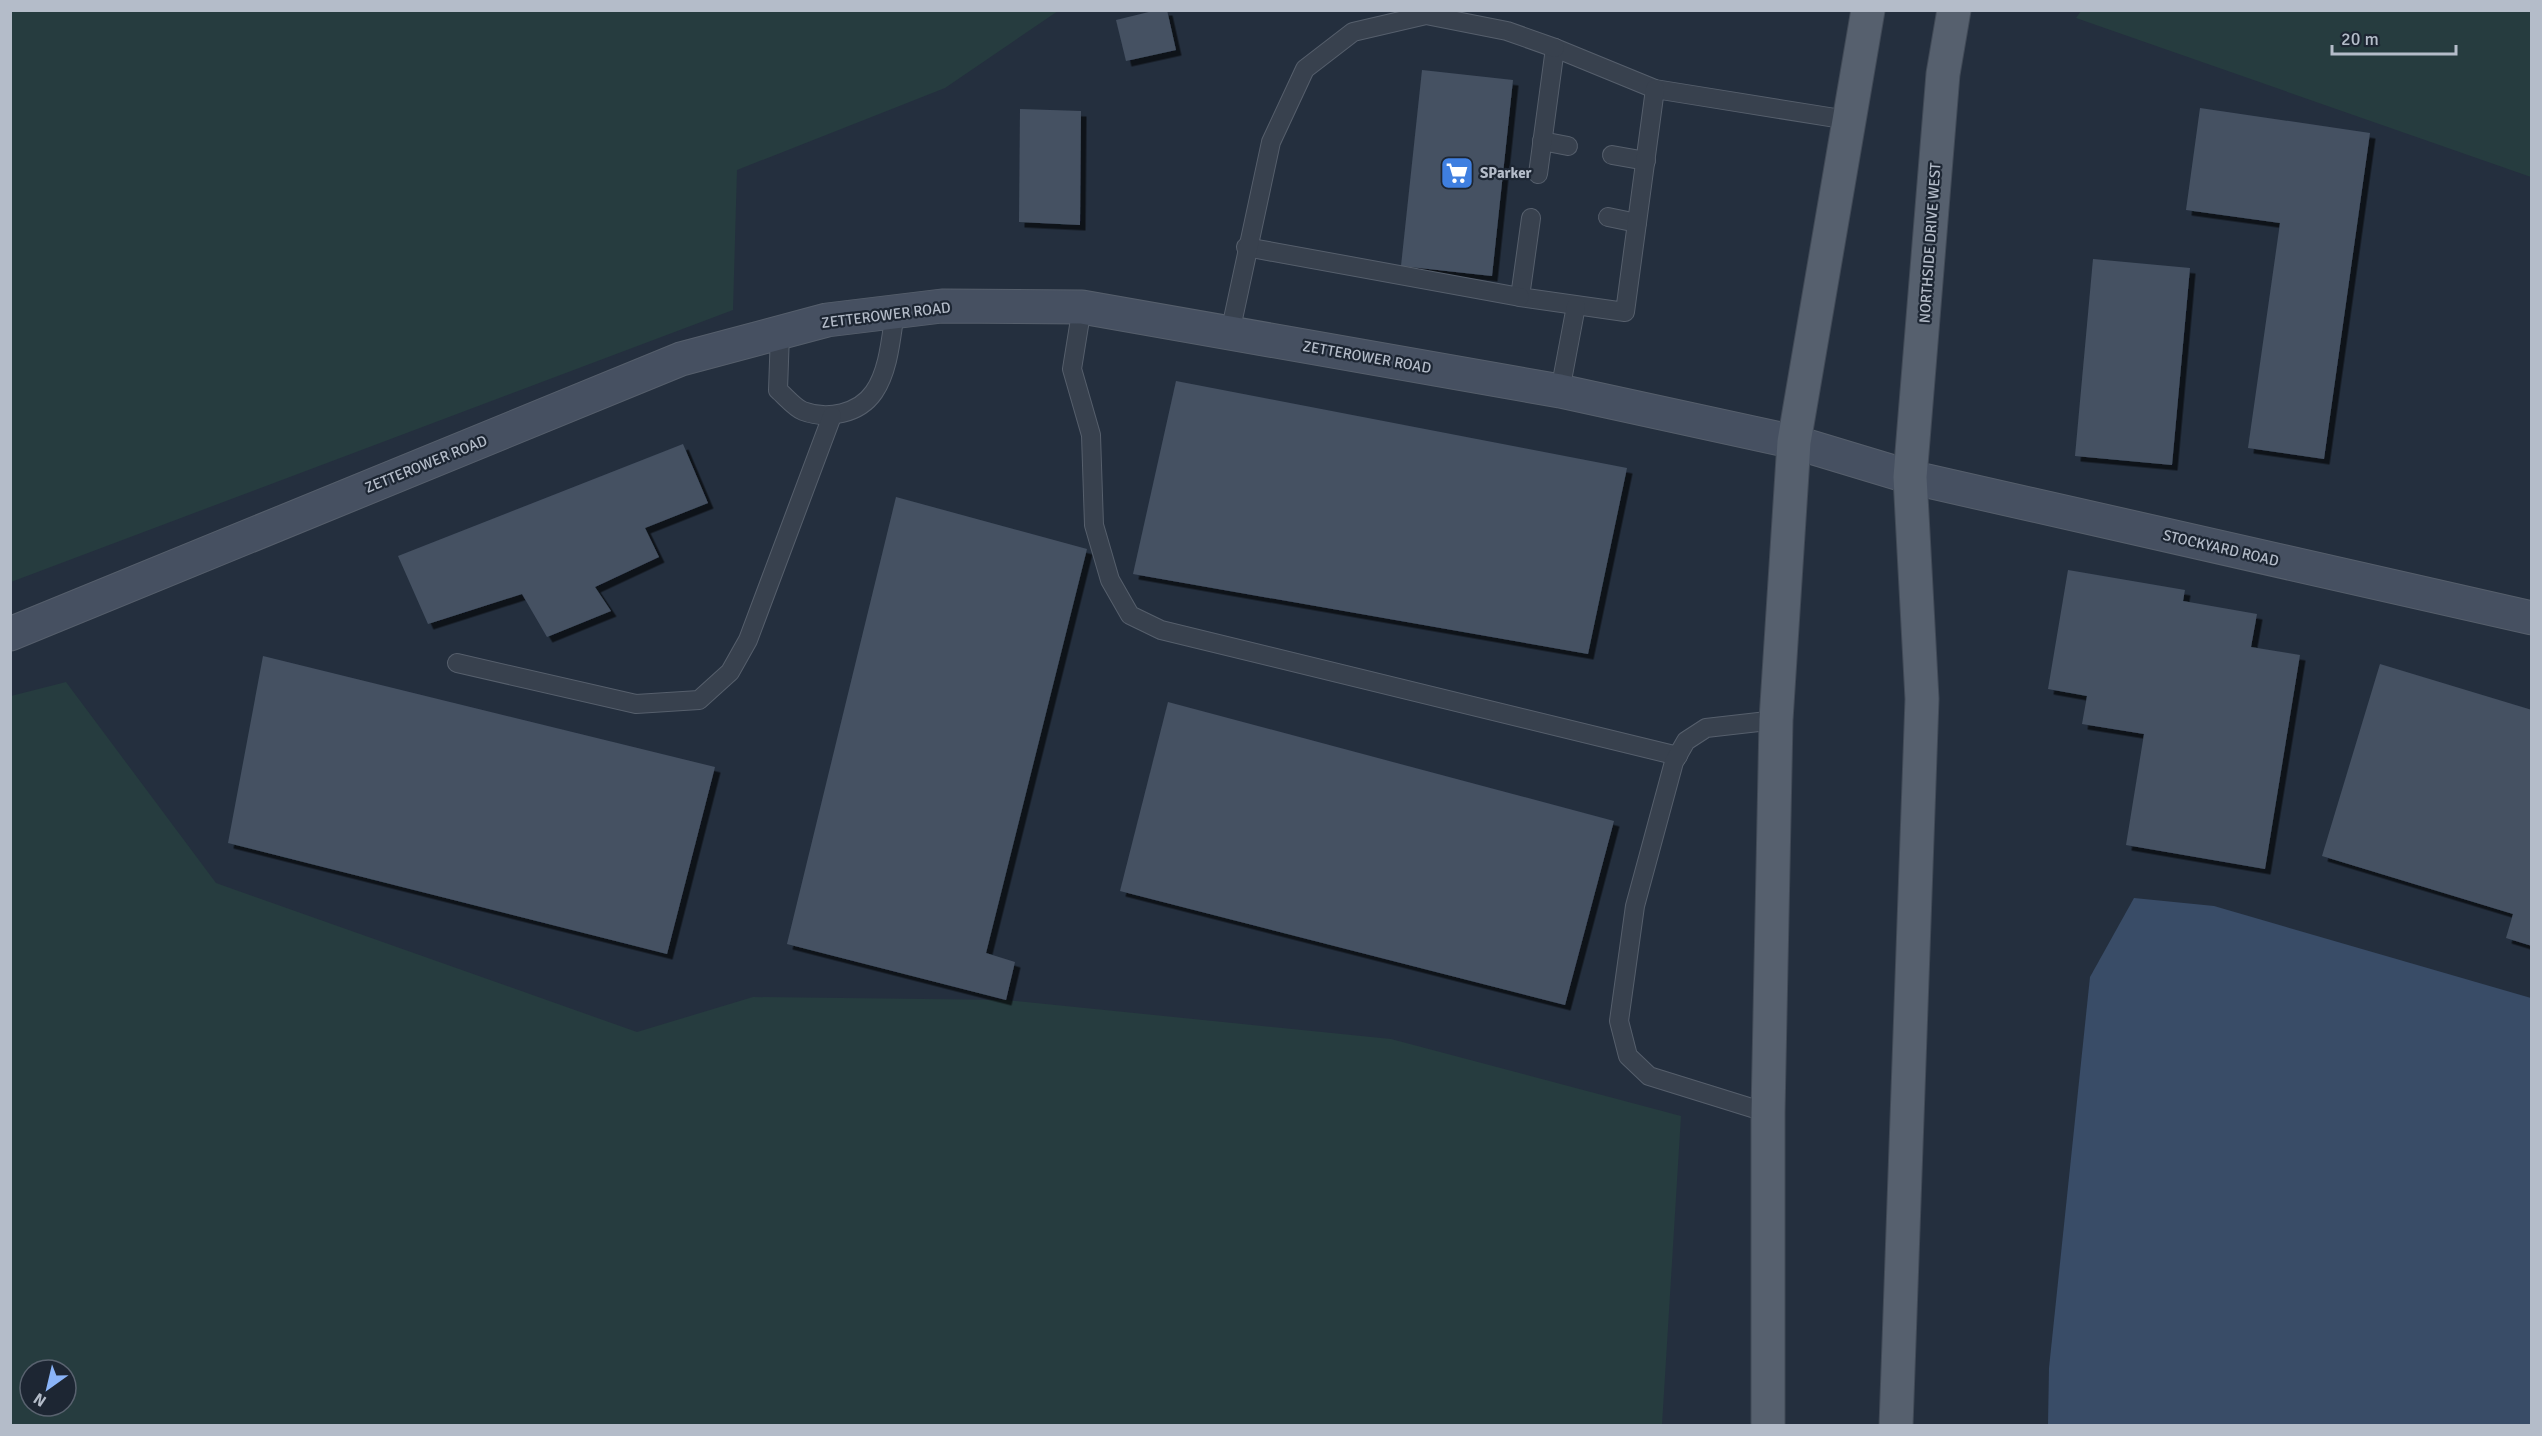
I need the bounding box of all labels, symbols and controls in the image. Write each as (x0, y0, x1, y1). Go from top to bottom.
scale bar (2332, 18, 2456, 56)
text: 20 m (2341, 28, 2379, 50)
supermarket icon: SParker (1439, 155, 1475, 191)
street label: NORTHSIDE DRIVE WEST (1915, 162, 1945, 324)
place label: SParker (1480, 164, 1532, 182)
street label: ZETTEROWER ROAD (820, 298, 952, 332)
street label: ZETTEROWER ROAD (1301, 337, 1433, 377)
street label: ZETTEROWER ROAD (362, 431, 490, 497)
street label: STOCKYARD ROAD (2161, 526, 2281, 570)
north arrow (18, 1358, 78, 1418)
text: N (30, 1388, 50, 1411)

